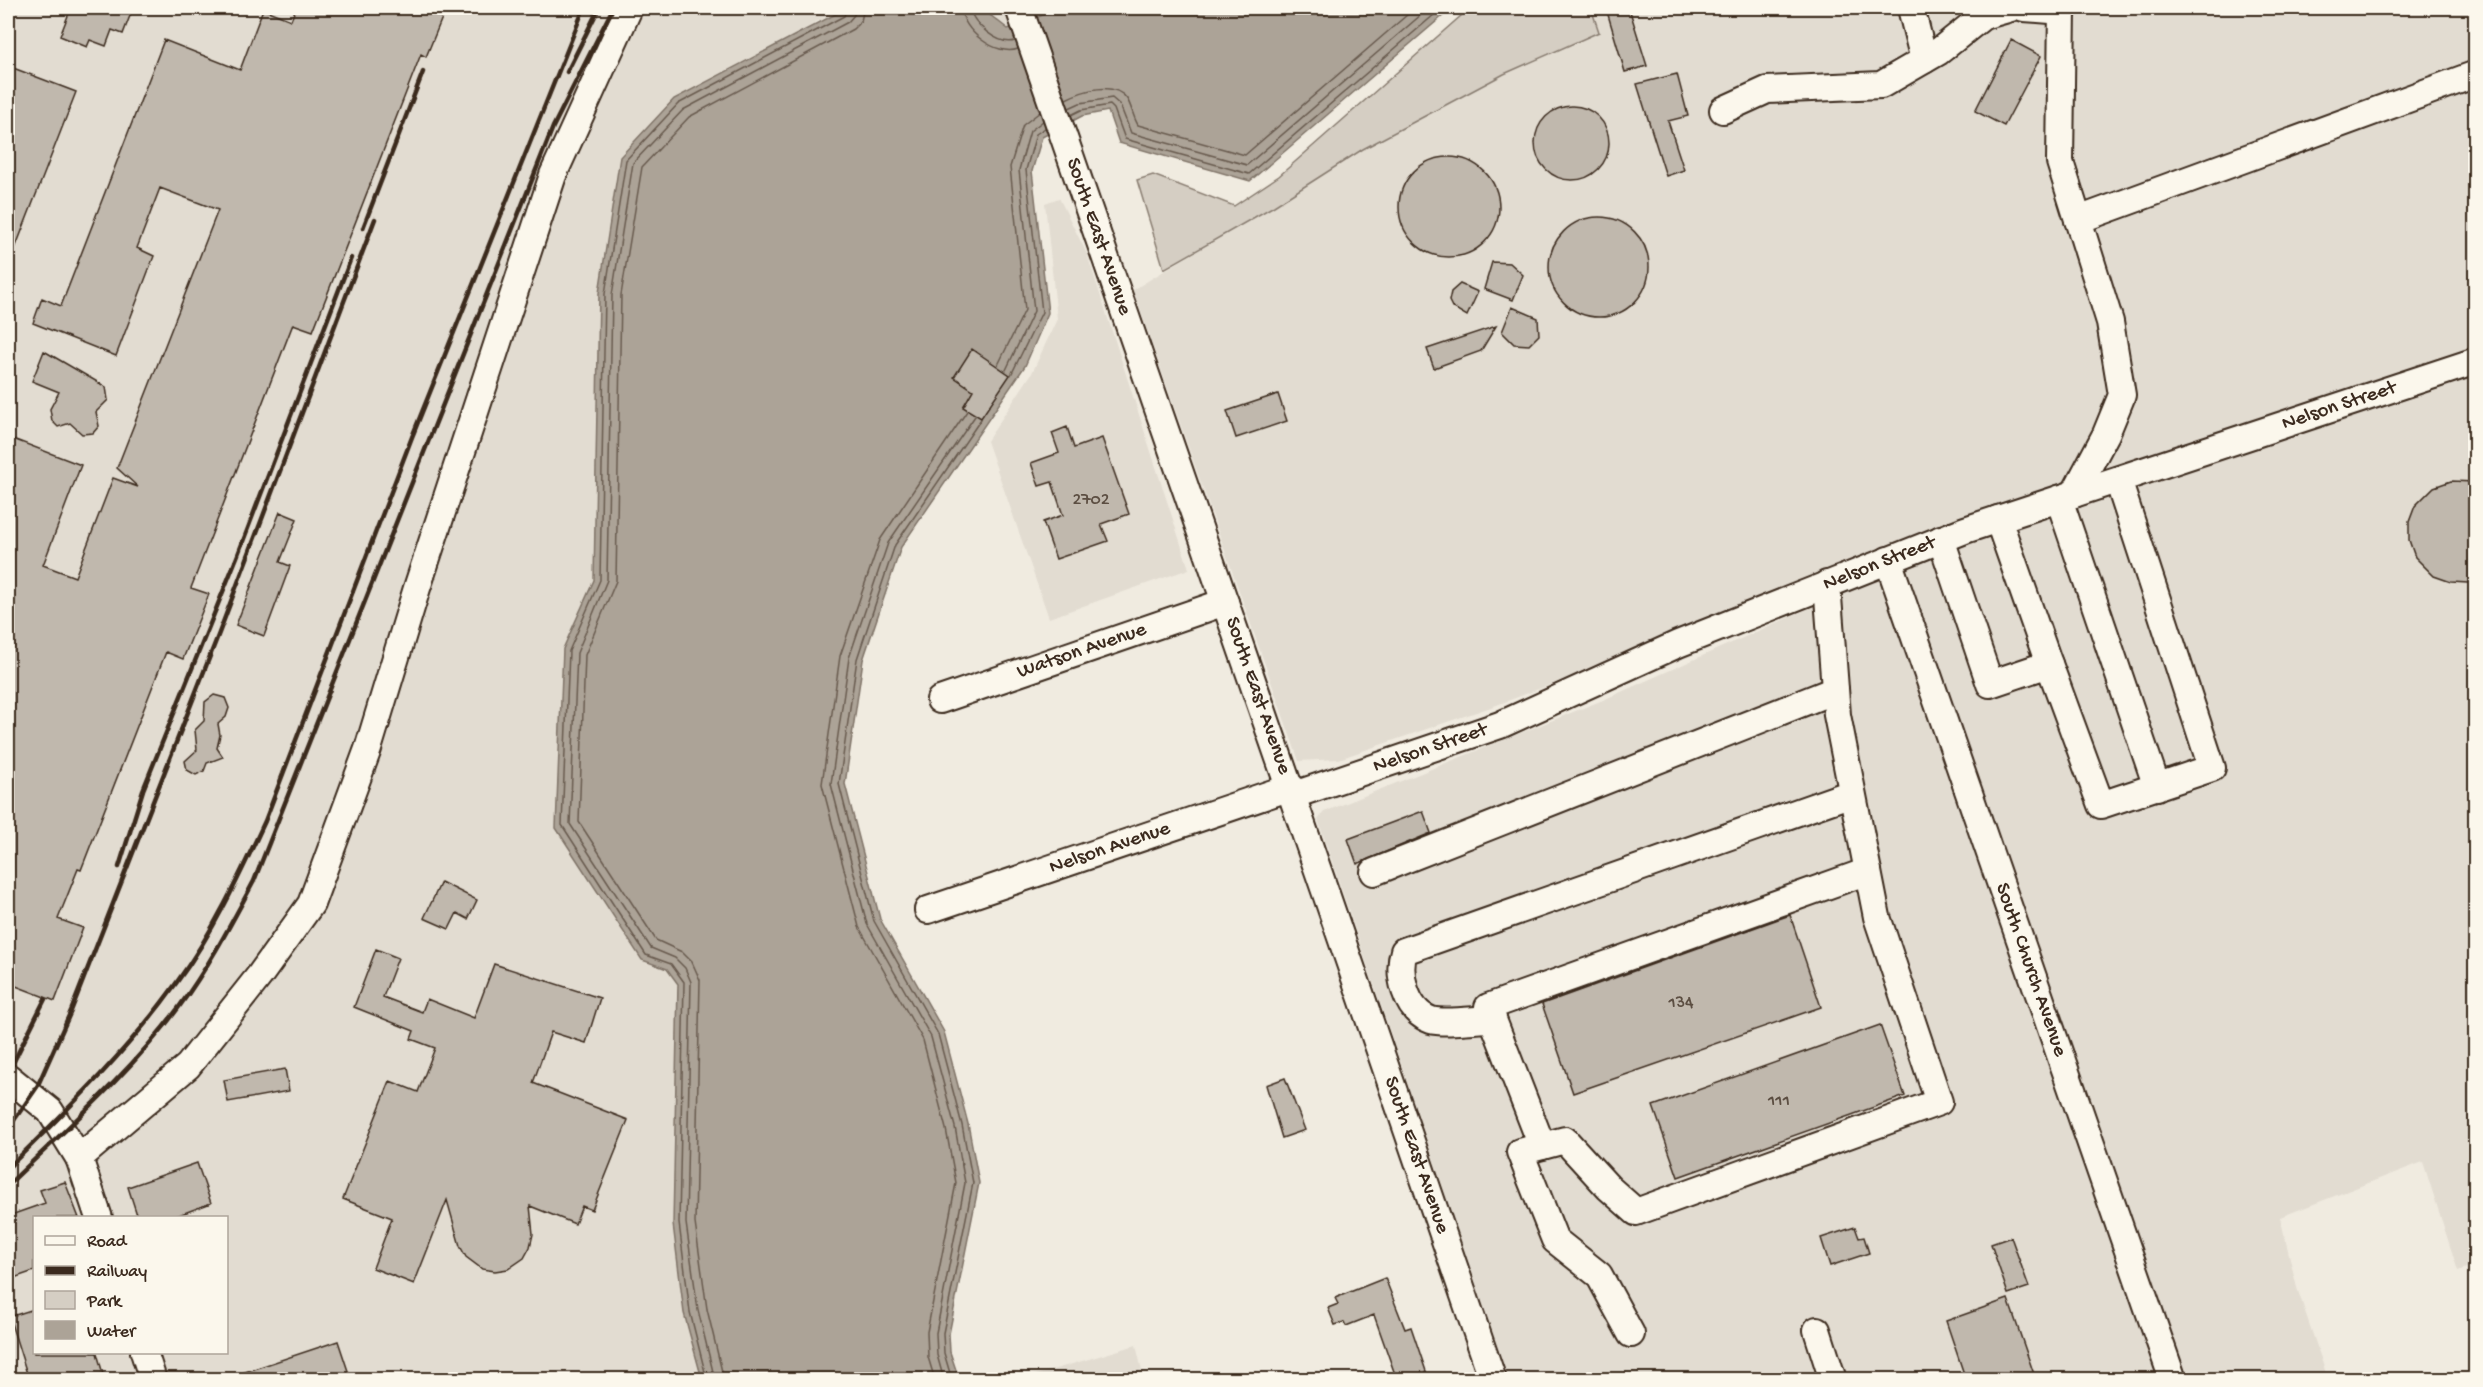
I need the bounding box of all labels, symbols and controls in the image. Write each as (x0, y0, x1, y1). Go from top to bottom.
street label: South East Avenue (1059, 155, 1137, 320)
street label: Nelson Street (2279, 375, 2402, 437)
house number: 2702 (1072, 490, 1110, 511)
street label: Nelson Street (1820, 529, 1942, 597)
street label: South East Avenue (1219, 614, 1297, 779)
street label: Watson Avenue (1014, 617, 1151, 685)
street label: Nelson Street (1370, 717, 1493, 780)
street label: Nelson Avenue (1046, 816, 1175, 880)
street label: South Church Avenue (1989, 880, 2073, 1061)
house number: 134 (1667, 993, 1694, 1014)
street label: South East Avenue (1378, 1073, 1455, 1238)
house number: 111 (1767, 1091, 1790, 1112)
legend (33, 1216, 228, 1354)
text: Road (87, 1232, 128, 1253)
text: Railway (87, 1262, 147, 1283)
text: Park (86, 1292, 123, 1313)
text: Water (87, 1322, 137, 1343)

